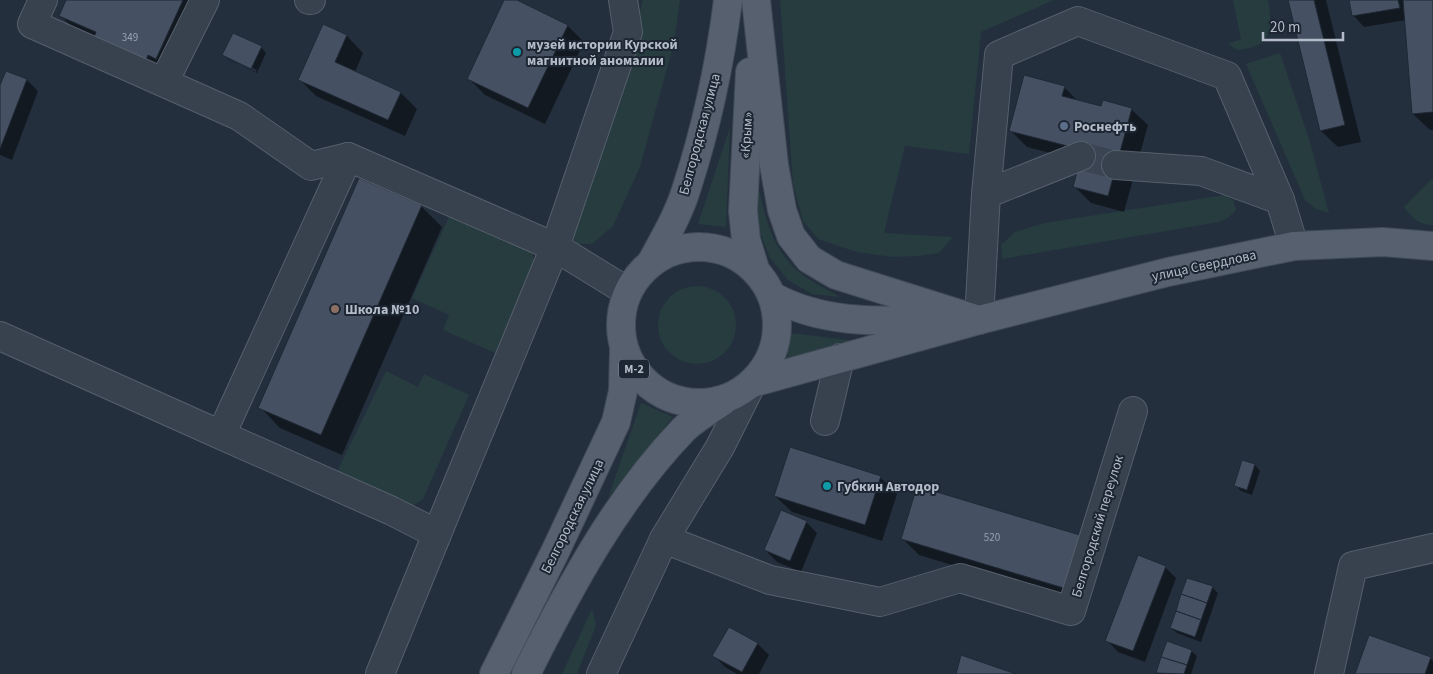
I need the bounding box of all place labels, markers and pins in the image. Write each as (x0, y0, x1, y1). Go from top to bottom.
place label: музей истории Курской магнитной аномалии (527, 35, 678, 71)
marker: музей истории Курской магнитной аномалии (511, 46, 523, 58)
place label: Роснефть (1074, 117, 1136, 137)
marker: Роснефть (1058, 120, 1070, 132)
place label: Школа №10 (345, 300, 419, 320)
marker: Школа №10 (329, 303, 341, 315)
place label: Губкин Автодор (837, 477, 939, 497)
marker: Губкин Автодор (821, 480, 833, 492)

